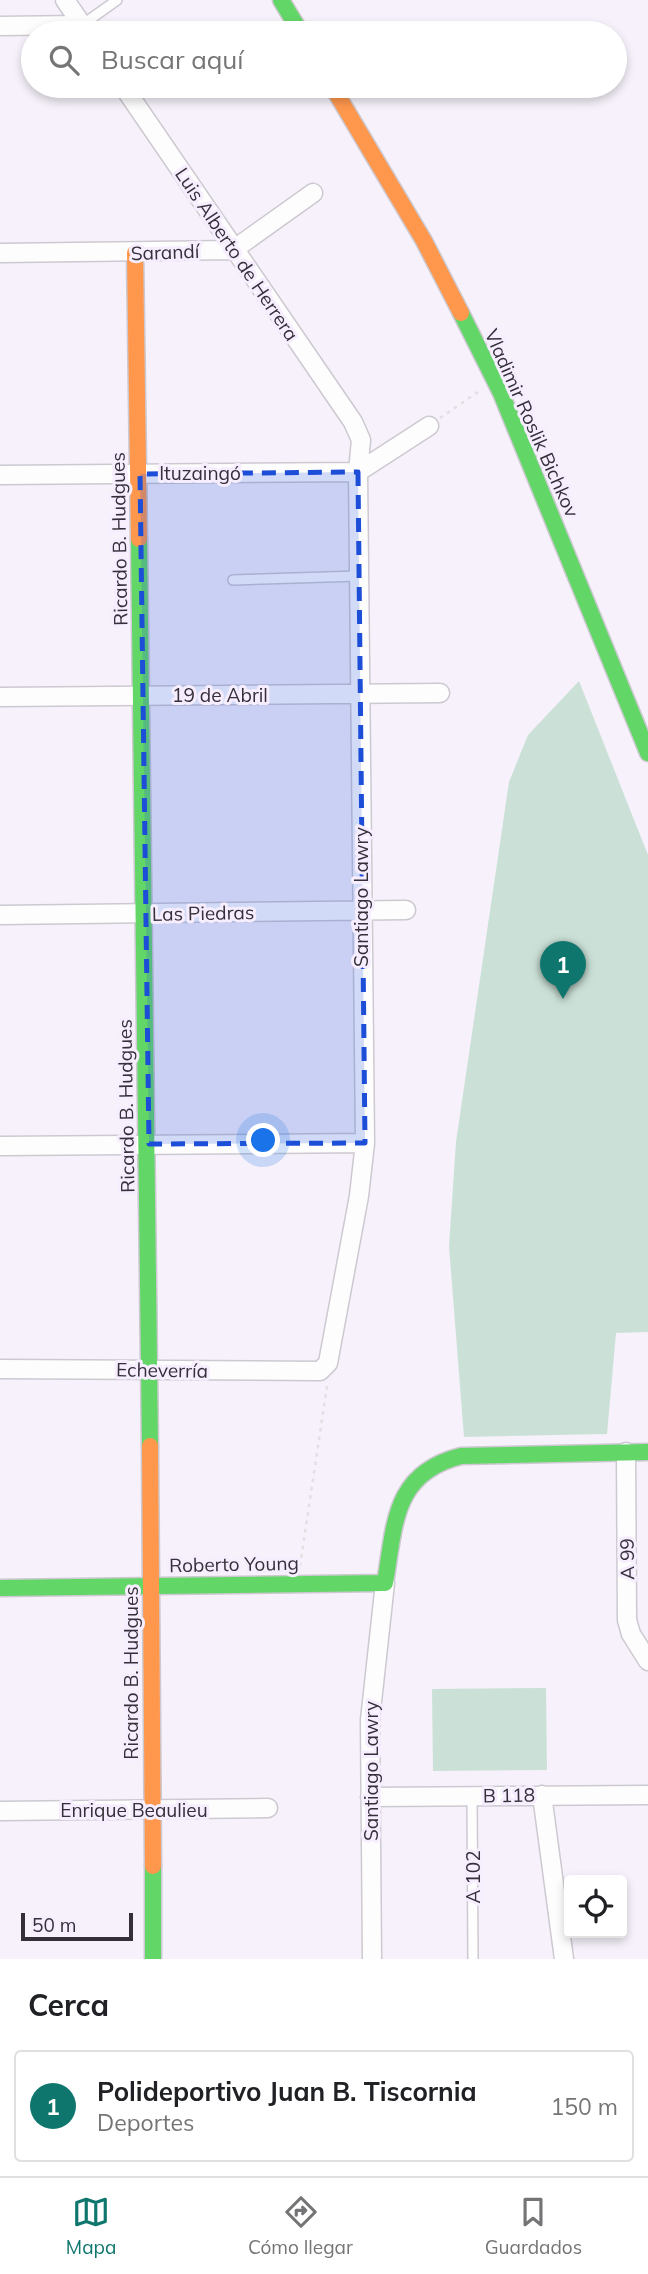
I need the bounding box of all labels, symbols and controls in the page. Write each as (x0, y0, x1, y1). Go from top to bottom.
search box (21, 21, 627, 98)
icon: search (45, 41, 83, 79)
text: Buscar aquí (101, 43, 244, 76)
street label: Luis Alberto de Herrera (170, 163, 304, 345)
street label: Sarandí (130, 239, 201, 265)
street label: Vladimir Roslik Bichkov (480, 325, 584, 521)
street label: Ricardo B. Hudgues (105, 452, 133, 626)
street label: Ituzaingó (159, 461, 241, 485)
street label: 19 de Abril (172, 683, 268, 707)
street label: Santiago Lawry (349, 827, 373, 967)
street label: Las Piedras (152, 900, 254, 926)
pin: 1 (540, 941, 586, 999)
street label: Ricardo B. Hudgues (112, 1019, 140, 1193)
your location (246, 1123, 280, 1157)
street label: Echeverría (116, 1357, 208, 1383)
street label: A 99 (615, 1538, 639, 1580)
street label: Roberto Young (169, 1551, 299, 1577)
street label: Ricardo B. Hudgues (119, 1586, 143, 1760)
street label: Santiago Lawry (359, 1701, 383, 1841)
street label: B 118 (483, 1783, 535, 1807)
street label: Enrique Beaulieu (60, 1798, 208, 1822)
street label: A 102 (461, 1850, 485, 1904)
map controls (564, 1875, 627, 1938)
button: locate (564, 1875, 627, 1938)
scale bar (21, 1910, 133, 1942)
text: 50 m (32, 1913, 76, 1937)
text: Cerca (28, 1986, 109, 2024)
text: Polideportivo Juan B. Tiscornia (97, 2075, 477, 2108)
text: 1 (46, 2092, 60, 2121)
text: 150 m (550, 2092, 618, 2121)
text: Deportes (97, 2108, 194, 2137)
tab: Mapa (66, 2193, 116, 2259)
tab: Cómo llegar (248, 2193, 353, 2259)
tab: Guardados (485, 2193, 582, 2259)

